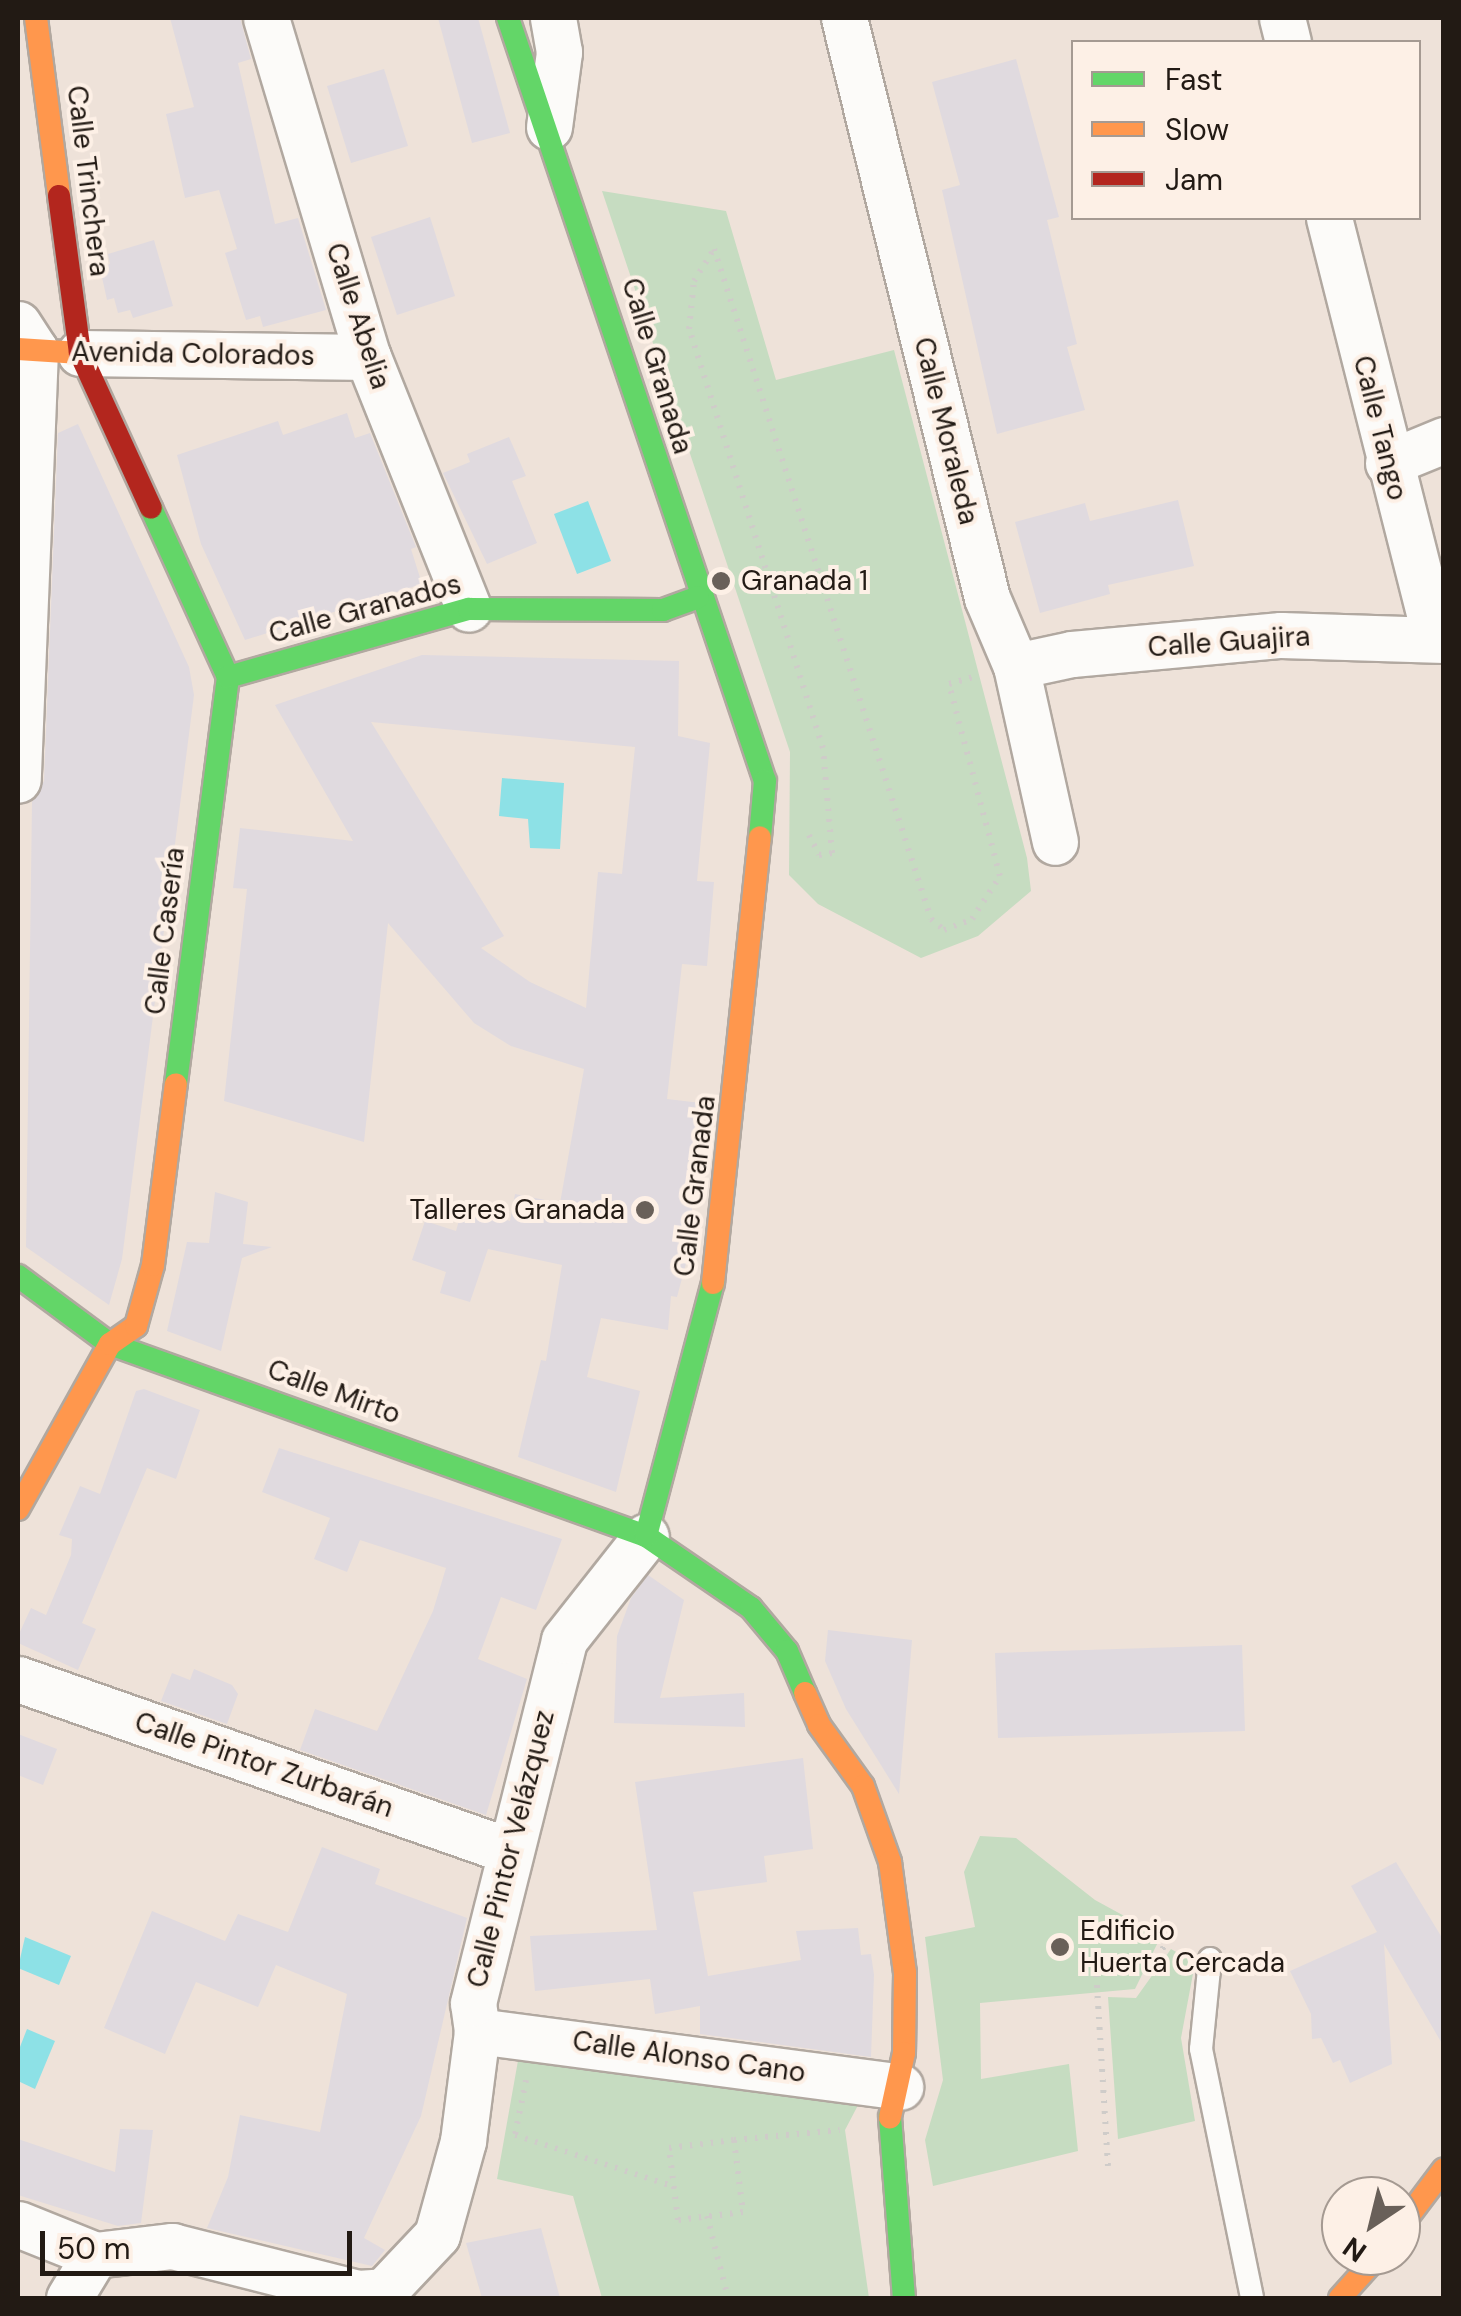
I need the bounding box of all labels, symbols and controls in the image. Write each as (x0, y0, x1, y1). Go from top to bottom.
legend (1071, 40, 1421, 220)
text: Fast (1165, 60, 1223, 99)
street label: Calle Trinchera (60, 84, 116, 278)
text: Slow (1165, 110, 1229, 149)
text: Jam (1165, 160, 1223, 199)
street label: Calle Abelia (319, 239, 397, 393)
street label: Calle Granada (614, 274, 700, 458)
street label: Calle Moraleda (906, 334, 986, 528)
street label: Avenida Colorados (71, 335, 315, 373)
street label: Calle Tango (1346, 352, 1414, 504)
place label: Granada 1 (741, 564, 868, 598)
street label: Calle Granados (265, 567, 465, 651)
marker: Granada 1 (710, 570, 732, 592)
street label: Calle Guajira (1147, 620, 1311, 664)
street label: Calle Casería (138, 845, 192, 1017)
street label: Calle Granada (667, 1094, 723, 1278)
place label: Talleres Granada (410, 1193, 625, 1227)
marker: Talleres Granada (634, 1199, 656, 1221)
street label: Calle Mirto (263, 1352, 405, 1432)
street label: Calle Pintor Zurbarán (130, 1705, 398, 1825)
street label: Calle Pintor Velázquez (460, 1707, 562, 1991)
place label: Edificio Huerta Cercada (1080, 1914, 1285, 1980)
marker: Edificio Huerta Cercada (1049, 1936, 1071, 1958)
street label: Calle Alonso Cano (570, 2024, 808, 2090)
north arrow (1321, 2176, 1421, 2276)
scale bar (45, 2211, 358, 2273)
text: N (1336, 2228, 1374, 2270)
text: 50 m (57, 2229, 131, 2268)

